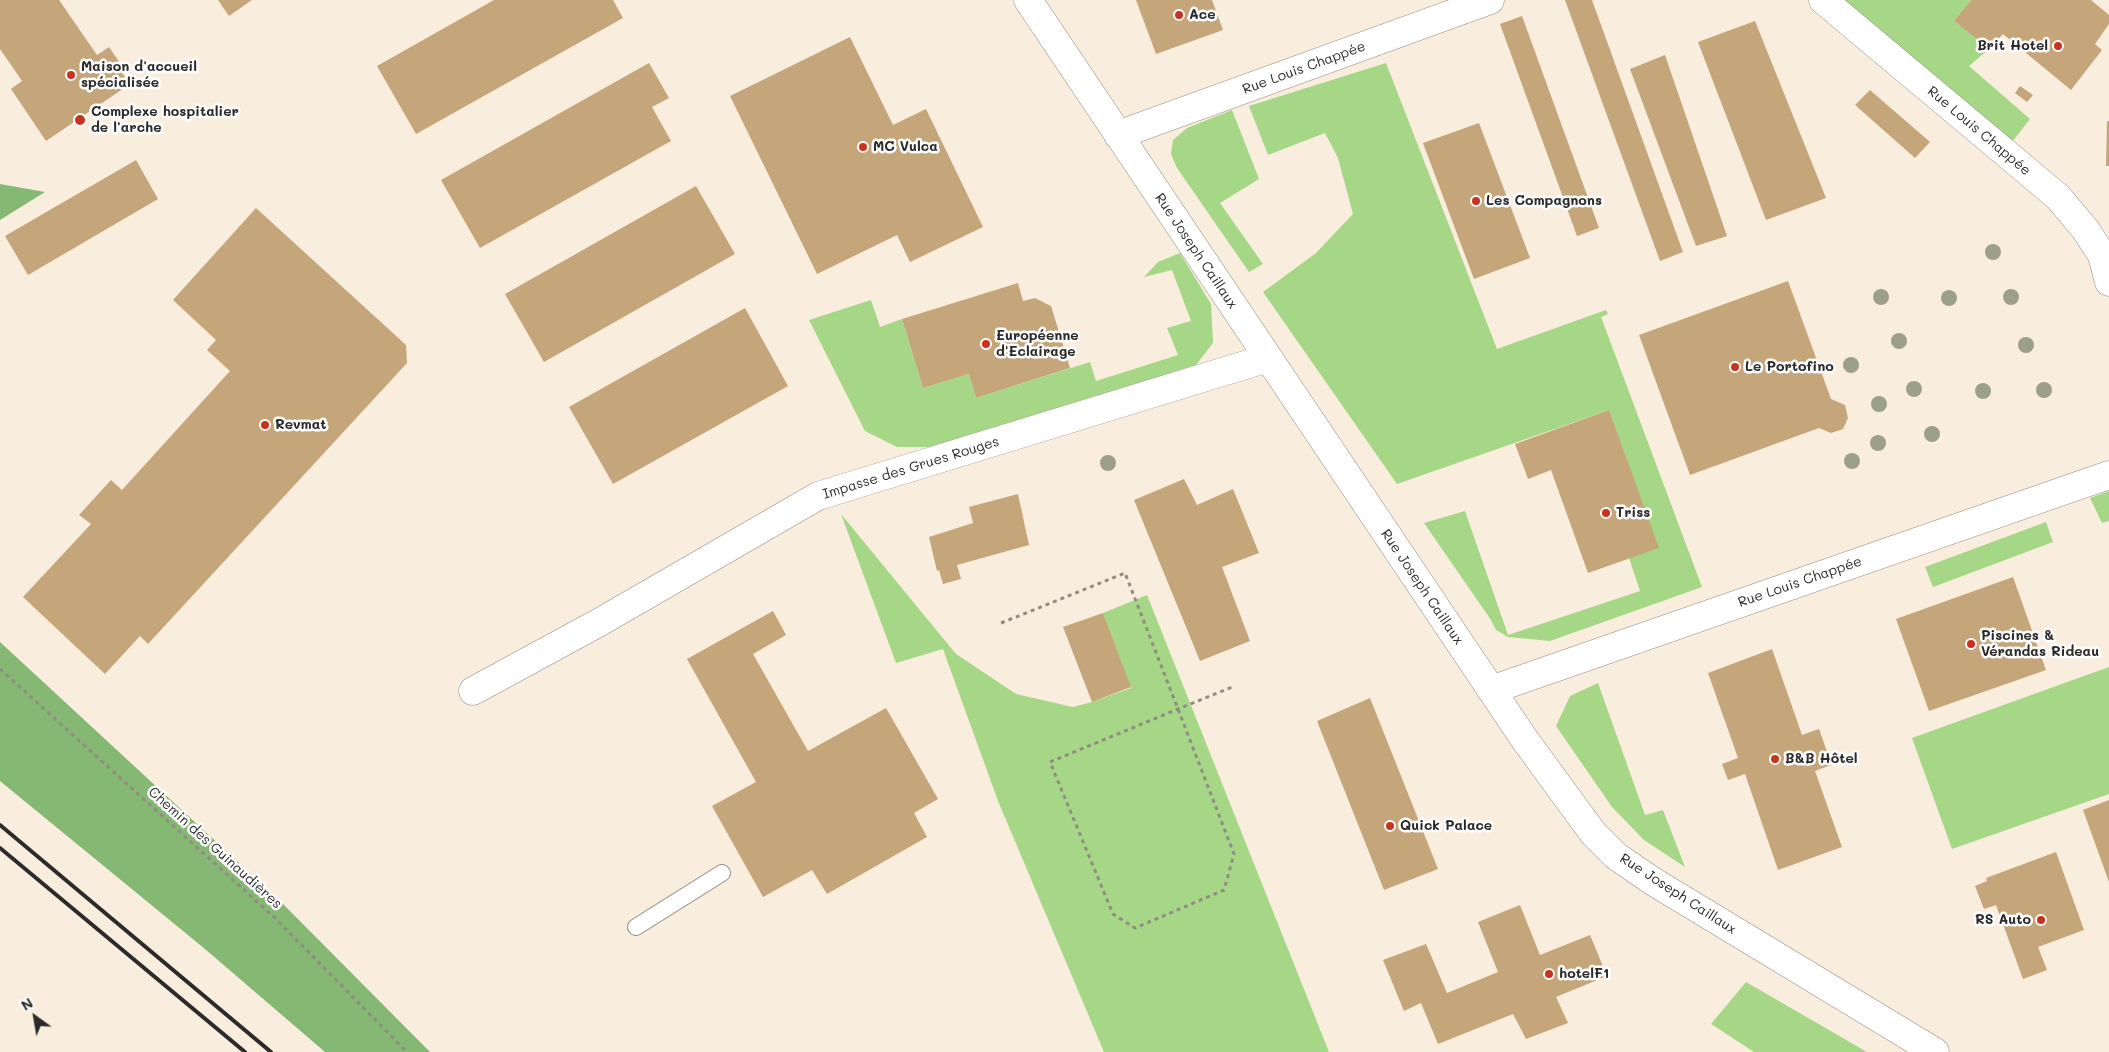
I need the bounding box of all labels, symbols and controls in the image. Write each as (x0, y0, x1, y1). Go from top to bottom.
place label: Ace (1189, 7, 1215, 23)
marker: Ace (1173, 9, 1185, 21)
street label: Rue Louis Chappée (1240, 38, 1368, 98)
place label: Brit Hotel (1977, 38, 2048, 54)
marker: Brit Hotel (2052, 40, 2064, 52)
place label: Maison d'accueil spécialisée (81, 59, 197, 92)
marker: Maison d'accueil spécialisée (65, 69, 77, 81)
street label: Rue Louis Chappée (1924, 83, 2034, 179)
place label: Complexe hospitalier de l'arche (91, 104, 239, 136)
marker: Complexe hospitalier de l'arche (73, 113, 87, 127)
place label: MC Vulca (873, 139, 938, 155)
marker: MC Vulca (857, 141, 869, 153)
street label: Rue Joseph Caillaux (1151, 190, 1241, 312)
place label: Les Compagnons (1486, 193, 1602, 209)
marker: Les Compagnons (1470, 195, 1482, 207)
place label: Européenne d'Eclairage (996, 328, 1079, 361)
marker: Européenne d'Eclairage (980, 338, 992, 350)
place label: Le Portofino (1745, 359, 1834, 375)
marker: Le Portofino (1729, 361, 1741, 373)
place label: Revmat (275, 417, 327, 433)
marker: Revmat (259, 419, 271, 431)
street label: Impasse des Grues Rouges (821, 433, 1001, 503)
place label: Triss (1616, 505, 1650, 521)
marker: Triss (1600, 507, 1612, 519)
street label: Rue Joseph Caillaux (1377, 526, 1467, 648)
street label: Rue Louis Chappée (1736, 553, 1864, 611)
place label: Piscines & Vérandas Rideau (1981, 628, 2099, 660)
marker: Piscines & Vérandas Rideau (1965, 638, 1977, 650)
place label: B&B Hôtel (1785, 751, 1858, 767)
marker: B&B Hôtel (1769, 753, 1781, 765)
street label: Chemin des Guinaudières (145, 784, 285, 912)
place label: Quick Palace (1400, 818, 1492, 834)
marker: Quick Palace (1384, 820, 1396, 832)
street label: Rue Joseph Caillaux (1616, 850, 1740, 938)
place label: RS Auto (1975, 912, 2031, 928)
marker: RS Auto (2035, 914, 2047, 926)
place label: hotelF1 (1559, 966, 1609, 982)
marker: hotelF1 (1543, 968, 1555, 980)
north arrow (10, 992, 60, 1042)
text: N (17, 993, 36, 1015)

